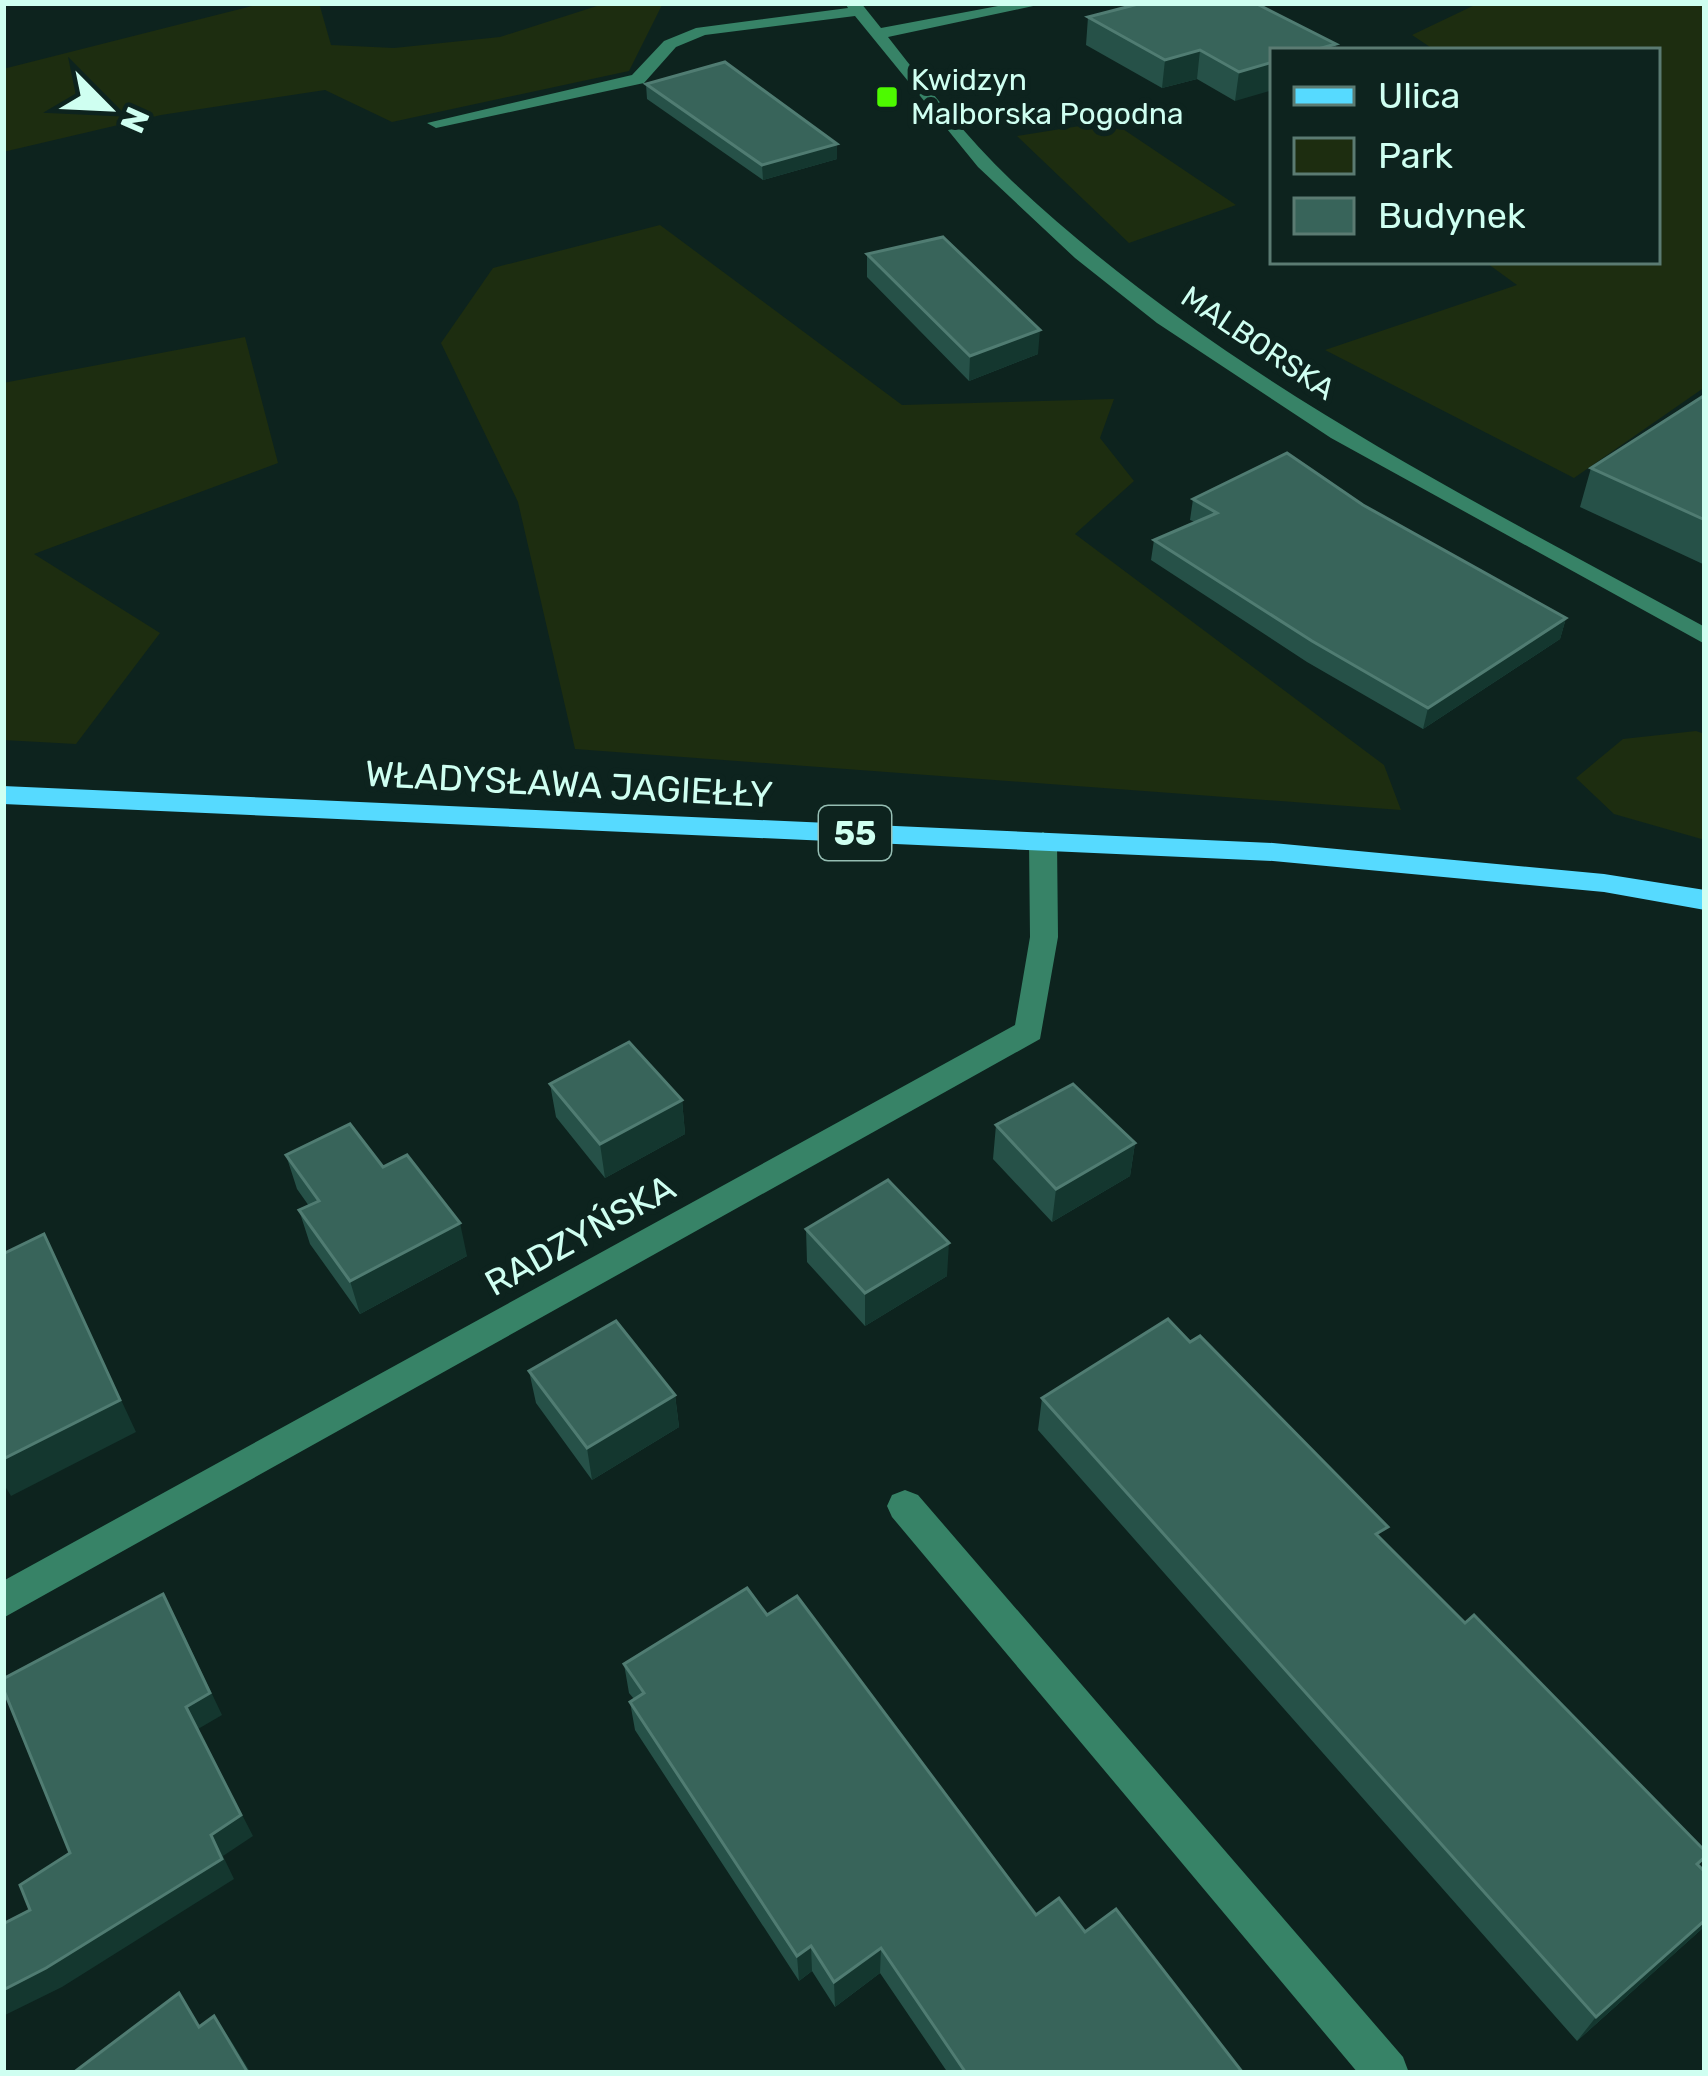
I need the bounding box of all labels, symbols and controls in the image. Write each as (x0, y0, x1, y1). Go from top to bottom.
north arrow (48, 48, 168, 168)
legend (1270, 48, 1660, 264)
place label: Kwidzyn Malborska Pogodna (911, 62, 1184, 132)
text: Ulica (1378, 74, 1460, 117)
marker: Kwidzyn Malborska Pogodna (874, 84, 900, 110)
text: N (112, 101, 158, 139)
text: Park (1378, 134, 1453, 177)
text: Budynek (1378, 194, 1526, 237)
street label: MALBORSKA (1174, 278, 1342, 408)
street label: WŁADYSŁAWA JAGIEŁŁY (364, 752, 774, 816)
road number: 55 (819, 806, 891, 860)
street label: RADZYŃSKA (478, 1165, 682, 1305)

